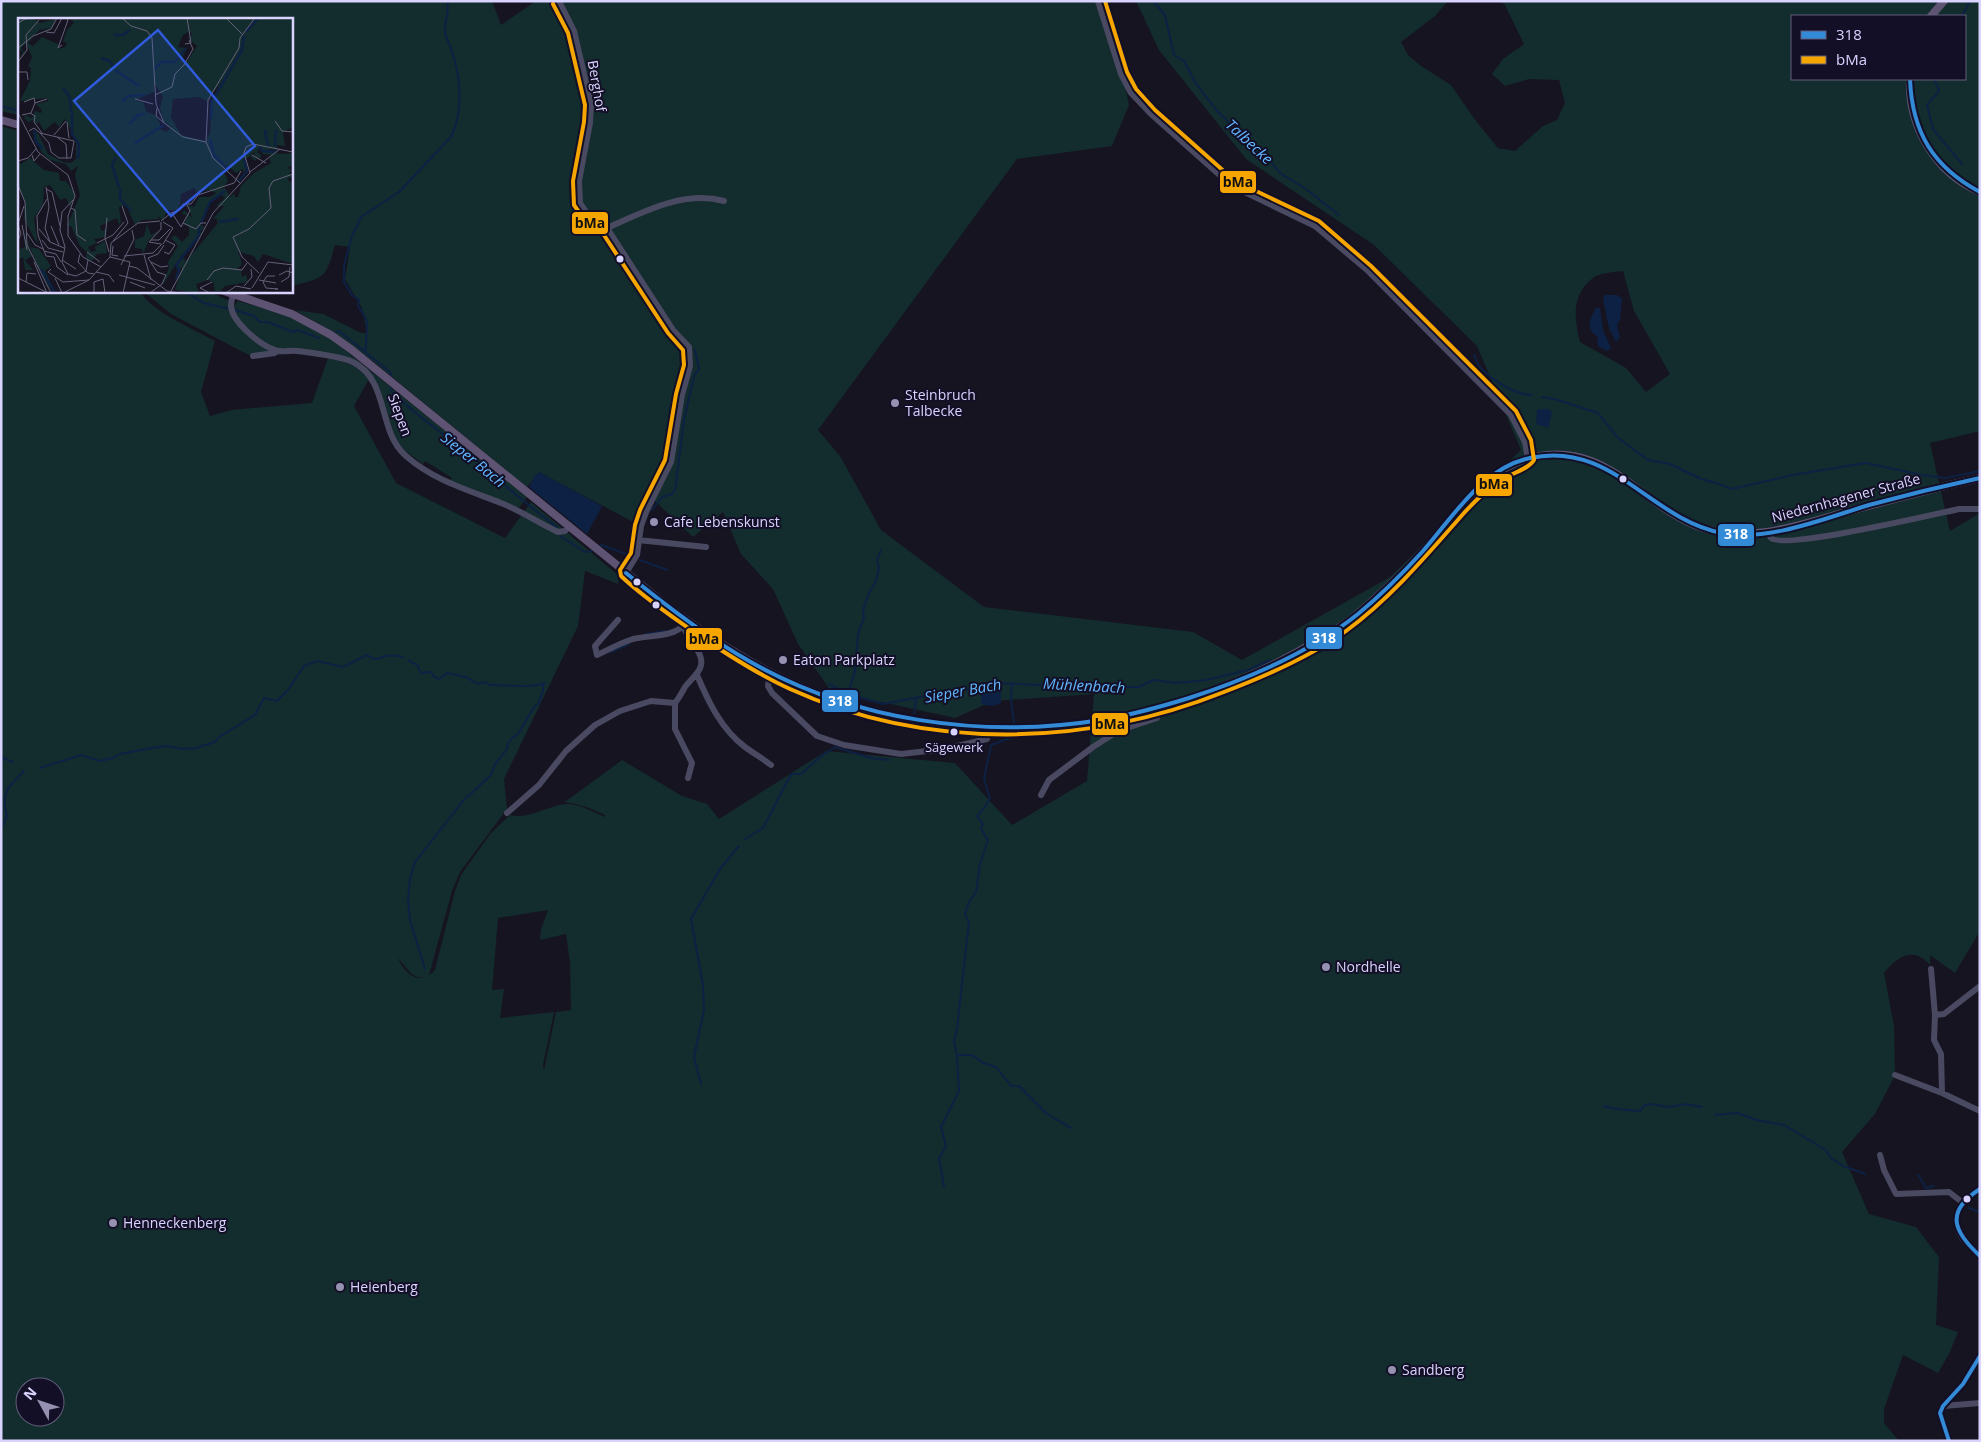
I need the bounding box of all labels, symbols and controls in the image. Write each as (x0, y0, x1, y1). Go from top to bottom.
legend (1791, 15, 1966, 80)
inset map (18, 18, 292, 292)
text: 318 (1836, 24, 1862, 44)
text: bMa (1836, 49, 1867, 69)
street label: Berghof (584, 59, 612, 114)
water label: Talbecke (1222, 114, 1278, 169)
line badge: bMa (1219, 170, 1257, 194)
text: bMa (1223, 172, 1253, 191)
line badge: bMa (571, 211, 609, 235)
text: bMa (575, 213, 605, 232)
unlabelled marker (615, 254, 625, 264)
place label: Steinbruch Talbecke (905, 385, 976, 420)
street label: Siepen (384, 391, 417, 439)
marker: Steinbruch Talbecke (889, 397, 901, 409)
water label: Sieper Bach (437, 427, 510, 491)
street label: Niedernhagener Straße (1769, 469, 1922, 527)
line badge: bMa (1475, 473, 1513, 497)
text: bMa (1479, 474, 1509, 493)
unlabelled marker (1618, 474, 1628, 484)
place label: Cafe Lebenskunst (664, 512, 780, 531)
marker: Cafe Lebenskunst (648, 516, 660, 528)
line badge: 318 (1717, 523, 1755, 547)
text: 318 (1724, 524, 1748, 543)
unlabelled marker (632, 577, 642, 587)
unlabelled marker (651, 600, 661, 610)
line badge: 318 (1305, 626, 1343, 650)
line badge: bMa (685, 627, 723, 651)
text: 318 (1312, 628, 1336, 647)
text: bMa (689, 629, 719, 648)
place label: Eaton Parkplatz (793, 650, 895, 669)
marker: Eaton Parkplatz (777, 654, 789, 666)
water label: Sieper Bach (923, 673, 1003, 707)
water label: Mühlenbach (1042, 673, 1126, 697)
line badge: 318 (821, 689, 859, 713)
text: 318 (828, 691, 852, 710)
line badge: bMa (1091, 712, 1129, 736)
text: bMa (1095, 714, 1125, 733)
marker: Sägewerk (949, 727, 959, 737)
place label: Sägewerk (925, 738, 983, 756)
place label: Nordhelle (1336, 957, 1401, 976)
marker: Nordhelle (1320, 961, 1332, 973)
unlabelled marker (1962, 1194, 1972, 1204)
place label: Henneckenberg (123, 1213, 227, 1232)
marker: Henneckenberg (107, 1217, 119, 1229)
place label: Heienberg (350, 1277, 418, 1296)
marker: Heienberg (334, 1281, 346, 1293)
place label: Sandberg (1402, 1360, 1465, 1379)
marker: Sandberg (1386, 1364, 1398, 1376)
north arrow (15, 1377, 65, 1427)
text: N (19, 1383, 41, 1404)

